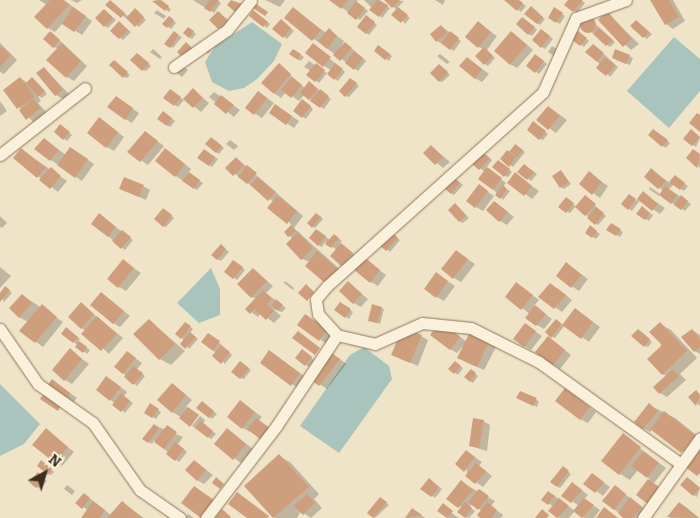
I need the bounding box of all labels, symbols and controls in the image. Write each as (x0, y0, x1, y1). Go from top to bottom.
north arrow (20, 448, 70, 498)
text: N (45, 451, 64, 471)

